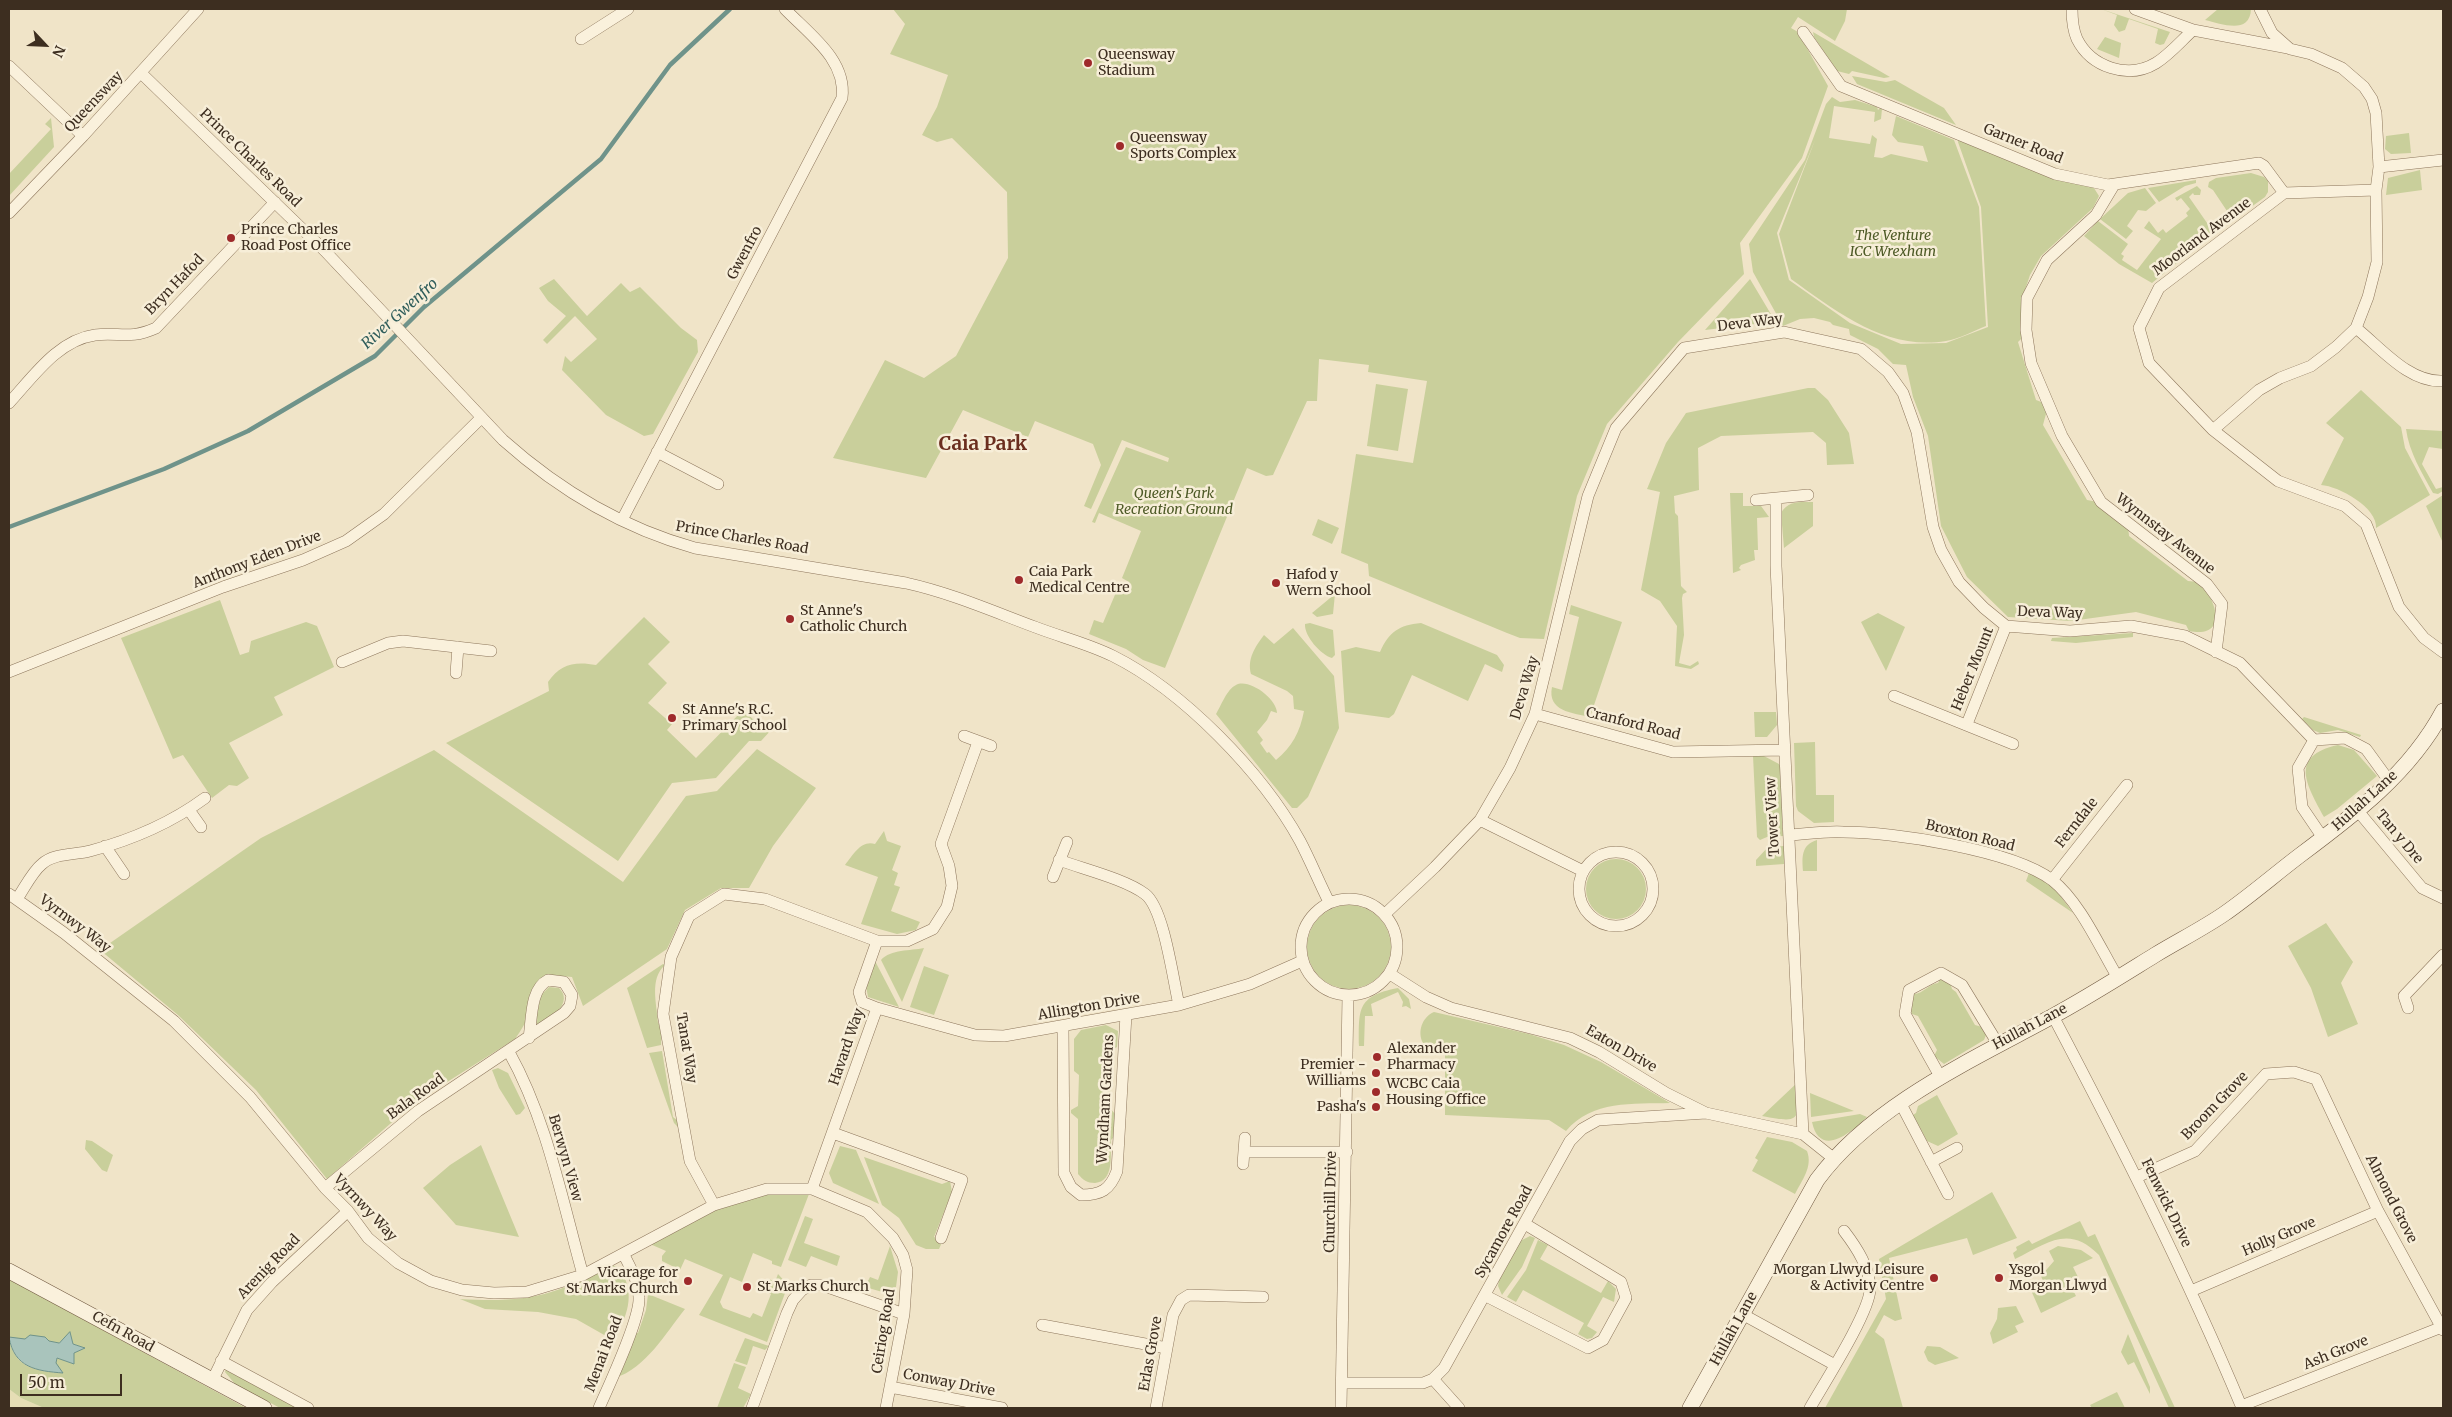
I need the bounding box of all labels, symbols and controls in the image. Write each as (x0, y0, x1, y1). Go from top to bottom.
north arrow (20, 20, 70, 70)
text: N (48, 43, 69, 60)
place label: Queensway Stadium (1098, 47, 1175, 80)
marker: Queensway Stadium (1082, 57, 1094, 69)
street label: Queensway (62, 68, 126, 136)
street label: Prince Charles Road (196, 105, 304, 211)
street label: Garner Road (1981, 120, 2065, 168)
place label: Queensway Sports Complex (1130, 130, 1236, 162)
marker: Queensway Sports Complex (1114, 140, 1126, 152)
street label: Moorland Avenue (2150, 195, 2254, 279)
place label: Prince Charles Road Post Office (241, 222, 351, 254)
street label: Gwenfro (724, 224, 766, 282)
park label: The Venture ICC Wrexham (1850, 228, 1936, 260)
marker: Prince Charles Road Post Office (225, 232, 237, 244)
street label: Bryn Hafod (142, 251, 208, 319)
water label: River Gwenfro (358, 275, 442, 353)
street label: Deva Way (1716, 311, 1784, 335)
district label: Caia Park (939, 434, 1027, 456)
park label: Queen's Park Recreation Ground (1115, 486, 1233, 518)
street label: Wynnstay Avenue (2112, 490, 2218, 578)
street label: Prince Charles Road (674, 518, 810, 558)
street label: Anthony Eden Drive (191, 528, 323, 592)
place label: Caia Park Medical Centre (1029, 564, 1130, 596)
place label: Hafod y Wern School (1286, 567, 1371, 600)
marker: Caia Park Medical Centre (1013, 574, 1025, 586)
marker: Hafod y Wern School (1270, 577, 1282, 589)
place label: St Anne's Catholic Church (800, 603, 907, 636)
street label: Deva Way (2017, 603, 2083, 623)
marker: St Anne's Catholic Church (784, 613, 796, 625)
street label: Heber Mount (1949, 625, 1997, 713)
street label: Deva Way (1507, 654, 1543, 722)
place label: St Anne's R.C. Primary School (682, 702, 787, 734)
street label: Cranford Road (1584, 704, 1682, 744)
marker: St Anne's R.C. Primary School (666, 712, 678, 724)
street label: Hullah Lane (2329, 767, 2401, 835)
street label: Tower View (1763, 777, 1783, 857)
street label: Ferndale (2052, 795, 2102, 851)
street label: Tan y Dre (2372, 807, 2426, 867)
street label: Broxton Road (1924, 817, 2016, 855)
street label: Vyrnwy Way (36, 892, 114, 956)
street label: Allington Drive (1037, 990, 1141, 1024)
street label: Hullah Lane (1990, 1000, 2070, 1054)
street label: Havard Way (826, 1006, 868, 1088)
street label: Tanat Way (672, 1012, 700, 1084)
street label: Eaton Drive (1583, 1022, 1659, 1076)
street label: Wyndham Gardens (1094, 1034, 1118, 1164)
place label: Alexander Pharmacy (1387, 1041, 1456, 1074)
marker: Alexander Pharmacy (1371, 1051, 1383, 1063)
place label: Premier - Williams (1300, 1057, 1366, 1090)
marker: Premier - Williams (1370, 1067, 1382, 1079)
street label: Broom Grove (2178, 1068, 2252, 1144)
street label: Bala Road (384, 1071, 448, 1123)
place label: WCBC Caia Housing Office (1386, 1076, 1486, 1108)
marker: WCBC Caia Housing Office (1370, 1086, 1382, 1098)
place label: Pasha's (1317, 1099, 1366, 1115)
marker: Pasha's (1370, 1101, 1382, 1113)
street label: Berwyn View (545, 1112, 585, 1204)
street label: Churchill Drive (1322, 1151, 1340, 1253)
street label: Almond Grove (2362, 1152, 2420, 1246)
street label: Fenwick Drive (2137, 1156, 2195, 1250)
street label: Vyrnwy Way (330, 1171, 400, 1245)
street label: Sycamore Road (1472, 1183, 1536, 1281)
street label: Holly Grove (2240, 1214, 2318, 1260)
street label: Arenig Road (234, 1231, 304, 1303)
place label: Morgan Llwyd Leisure & Activity Centre (1773, 1262, 1924, 1294)
place label: Ysgol Morgan Llwyd (2009, 1262, 2107, 1294)
place label: Vicarage for St Marks Church (566, 1265, 678, 1298)
marker: Morgan Llwyd Leisure & Activity Centre (1928, 1272, 1940, 1284)
marker: Ysgol Morgan Llwyd (1993, 1272, 2005, 1284)
marker: Vicarage for St Marks Church (682, 1275, 694, 1287)
place label: St Marks Church (757, 1279, 869, 1295)
marker: St Marks Church (741, 1281, 753, 1293)
street label: Ceiriog Road (869, 1287, 899, 1375)
street label: Hullah Lane (1707, 1289, 1761, 1369)
street label: Cefn Road (89, 1308, 157, 1356)
street label: Menai Road (582, 1314, 626, 1394)
street label: Erlas Grove (1136, 1315, 1166, 1393)
street label: Ash Grove (2301, 1332, 2371, 1374)
scale bar (22, 1364, 125, 1396)
street label: Conway Drive (902, 1366, 996, 1400)
text: 50 m (28, 1373, 65, 1392)

